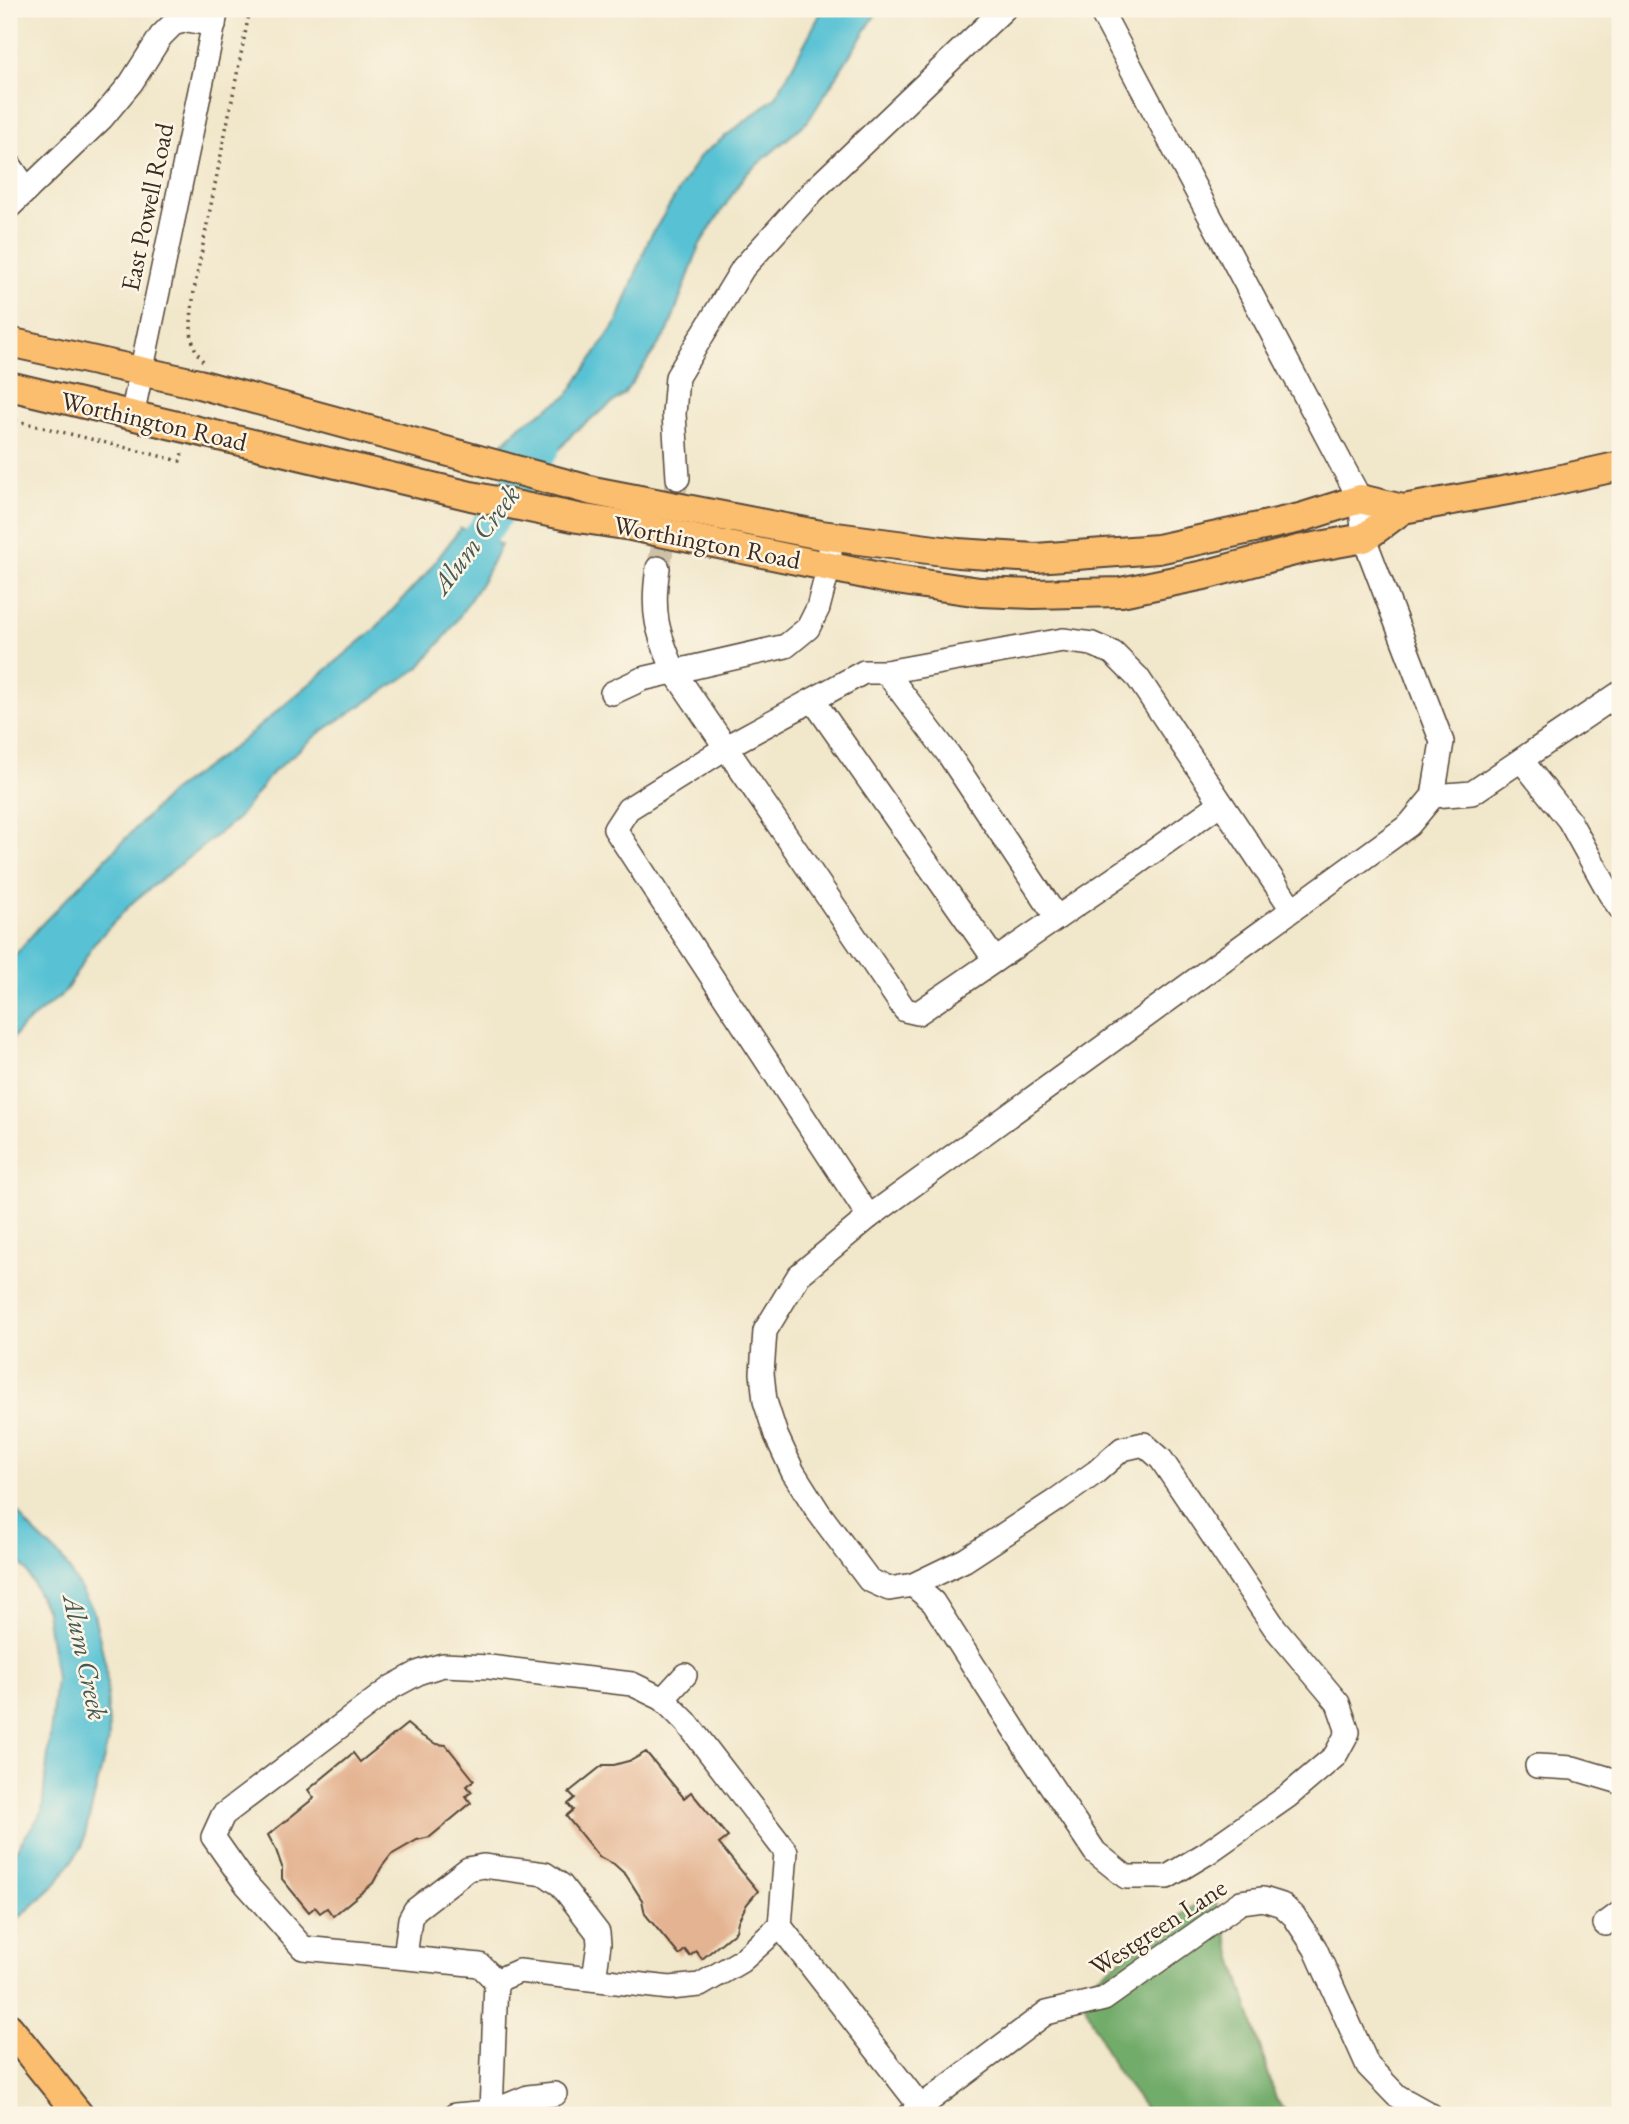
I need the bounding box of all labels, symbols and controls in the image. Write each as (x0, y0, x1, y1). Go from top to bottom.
street label: East Powell Road (113, 119, 182, 294)
street label: Worthington Road (58, 383, 251, 459)
water label: Alum Creek (421, 477, 528, 602)
street label: Worthington Road (610, 507, 804, 577)
water label: Alum Creek (55, 1589, 117, 1723)
street label: Westgreen Lane (1083, 1870, 1233, 1984)

